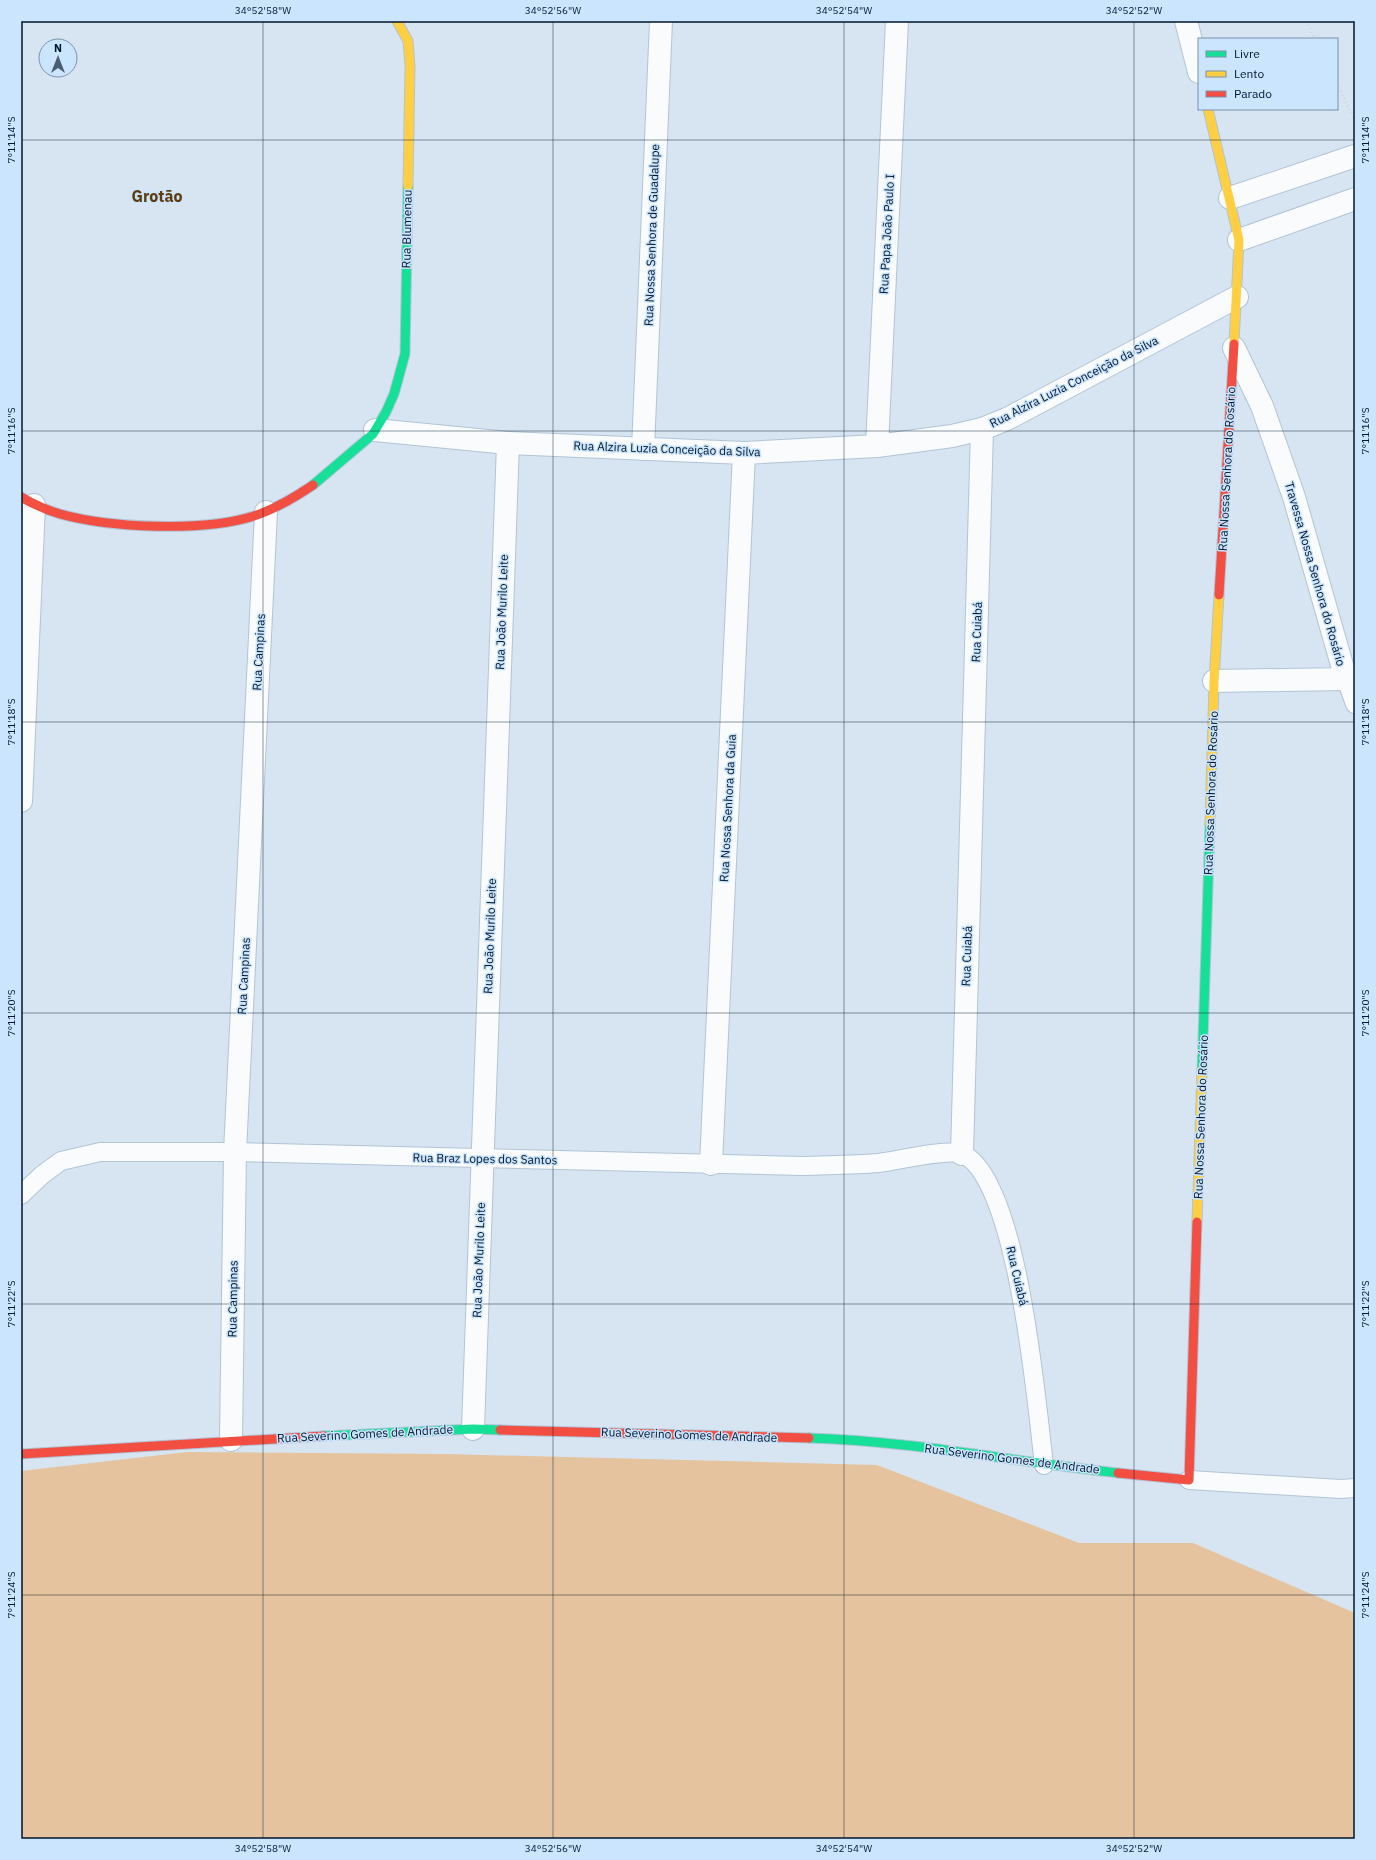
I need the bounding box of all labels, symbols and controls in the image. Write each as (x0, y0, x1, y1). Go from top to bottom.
text: 34°52'58"W (235, 4, 291, 17)
text: 34°52'56"W (525, 4, 581, 17)
text: 34°52'54"W (816, 4, 872, 17)
text: 34°52'52"W (1106, 4, 1162, 17)
north arrow (38, 38, 78, 78)
legend (1198, 38, 1338, 110)
text: N (54, 41, 62, 55)
text: Livre (1234, 46, 1260, 61)
text: Lento (1234, 66, 1264, 81)
text: Parado (1234, 86, 1272, 101)
text: 7°11'14"S (5, 116, 18, 164)
text: 7°11'14"S (1359, 116, 1372, 164)
street label: Rua Nossa Senhora de Guadalupe (641, 143, 662, 326)
street label: Rua Papa João Paulo I (876, 173, 897, 294)
district label: Grotão (131, 186, 183, 206)
street label: Rua Blumenau (398, 189, 415, 268)
street label: Rua Alzira Luzia Conceição da Silva (987, 332, 1161, 431)
street label: Rua Nossa Senhora do Rosário (1215, 386, 1238, 551)
text: 7°11'16"S (5, 407, 18, 455)
text: 7°11'16"S (1359, 407, 1372, 455)
street label: Rua Alzira Luzia Conceição da Silva (573, 438, 762, 459)
street label: Travessa Nossa Senhora do Rosário (1282, 480, 1349, 668)
street label: Rua João Murilo Leite (492, 554, 511, 670)
street label: Rua Cuiabá (968, 601, 985, 663)
street label: Rua Campinas (249, 613, 268, 691)
text: 7°11'18"S (5, 698, 18, 746)
text: 7°11'18"S (1359, 698, 1372, 746)
street label: Rua Nossa Senhora do Rosário (1200, 710, 1221, 875)
street label: Rua Nossa Senhora da Guia (716, 733, 739, 882)
street label: Rua João Murilo Leite (480, 878, 499, 994)
street label: Rua Cuiabá (958, 925, 975, 987)
street label: Rua Campinas (234, 937, 253, 1015)
text: 7°11'20"S (5, 989, 18, 1037)
text: 7°11'20"S (1359, 989, 1372, 1037)
street label: Rua Nossa Senhora do Rosário (1190, 1034, 1211, 1199)
street label: Rua Braz Lopes dos Santos (412, 1150, 558, 1167)
street label: Rua João Murilo Leite (469, 1202, 488, 1318)
street label: Rua Cuiabá (1003, 1245, 1032, 1308)
street label: Rua Campinas (224, 1260, 241, 1338)
text: 7°11'22"S (5, 1280, 18, 1328)
text: 7°11'22"S (1359, 1280, 1372, 1328)
street label: Rua Severino Gomes de Andrade (277, 1421, 454, 1446)
street label: Rua Severino Gomes de Andrade (601, 1424, 778, 1445)
street label: Rua Severino Gomes de Andrade (924, 1440, 1101, 1477)
text: 7°11'24"S (5, 1571, 18, 1619)
text: 7°11'24"S (1359, 1571, 1372, 1619)
text: 34°52'58"W (235, 1842, 291, 1855)
text: 34°52'56"W (525, 1842, 581, 1855)
text: 34°52'54"W (816, 1842, 872, 1855)
text: 34°52'52"W (1106, 1842, 1162, 1855)

